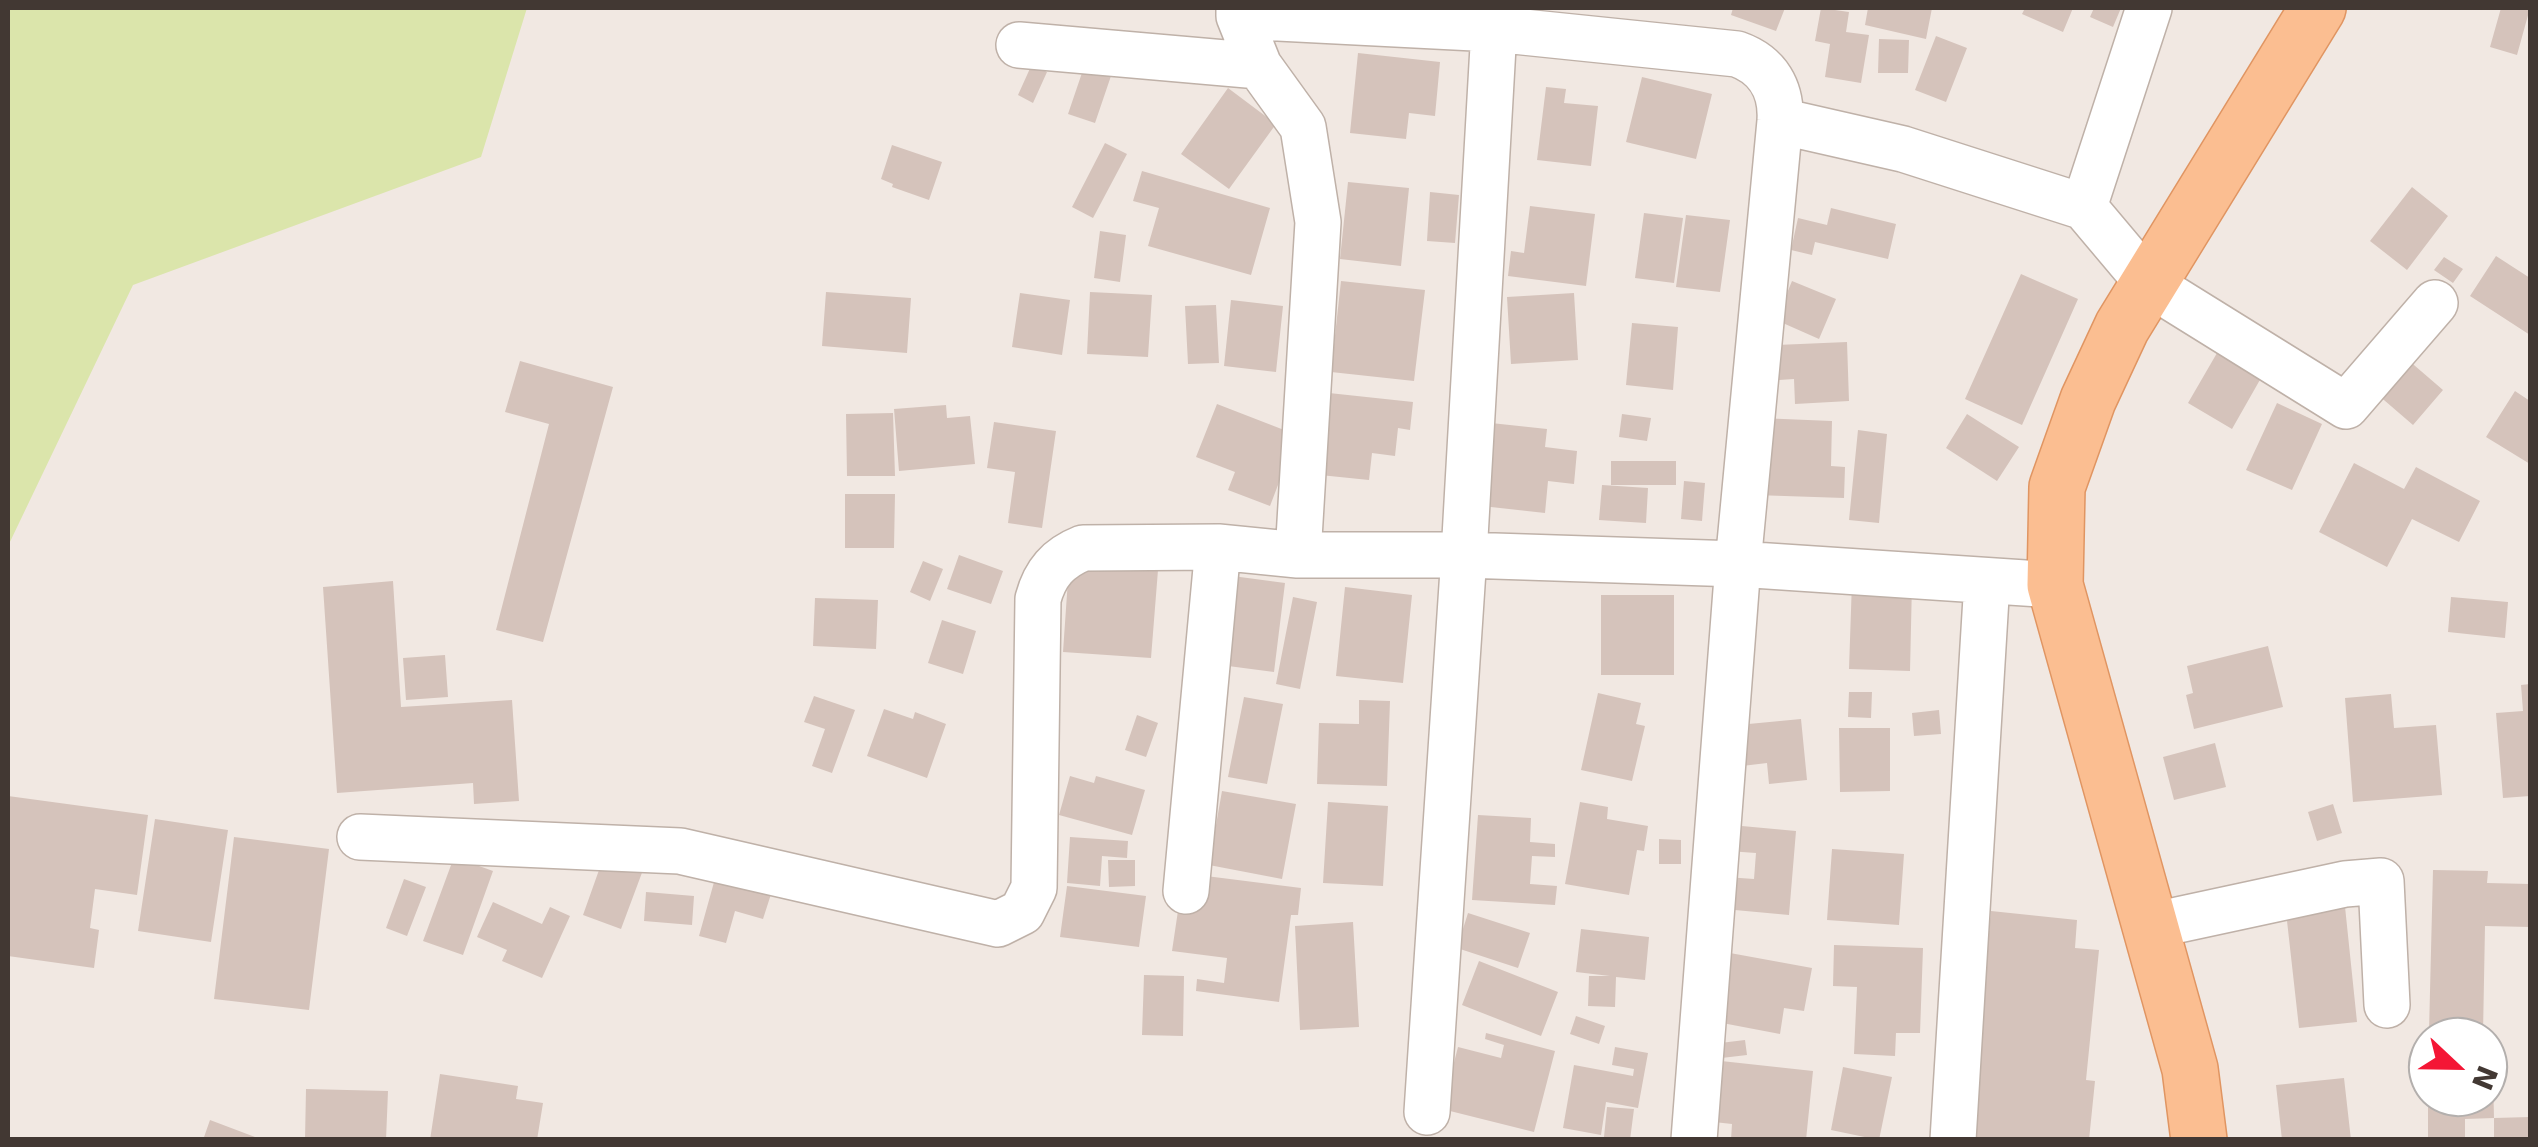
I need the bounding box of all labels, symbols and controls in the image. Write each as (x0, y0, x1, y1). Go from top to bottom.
north arrow (2408, 1017, 2508, 1117)
text: N (2465, 1061, 2504, 1095)

